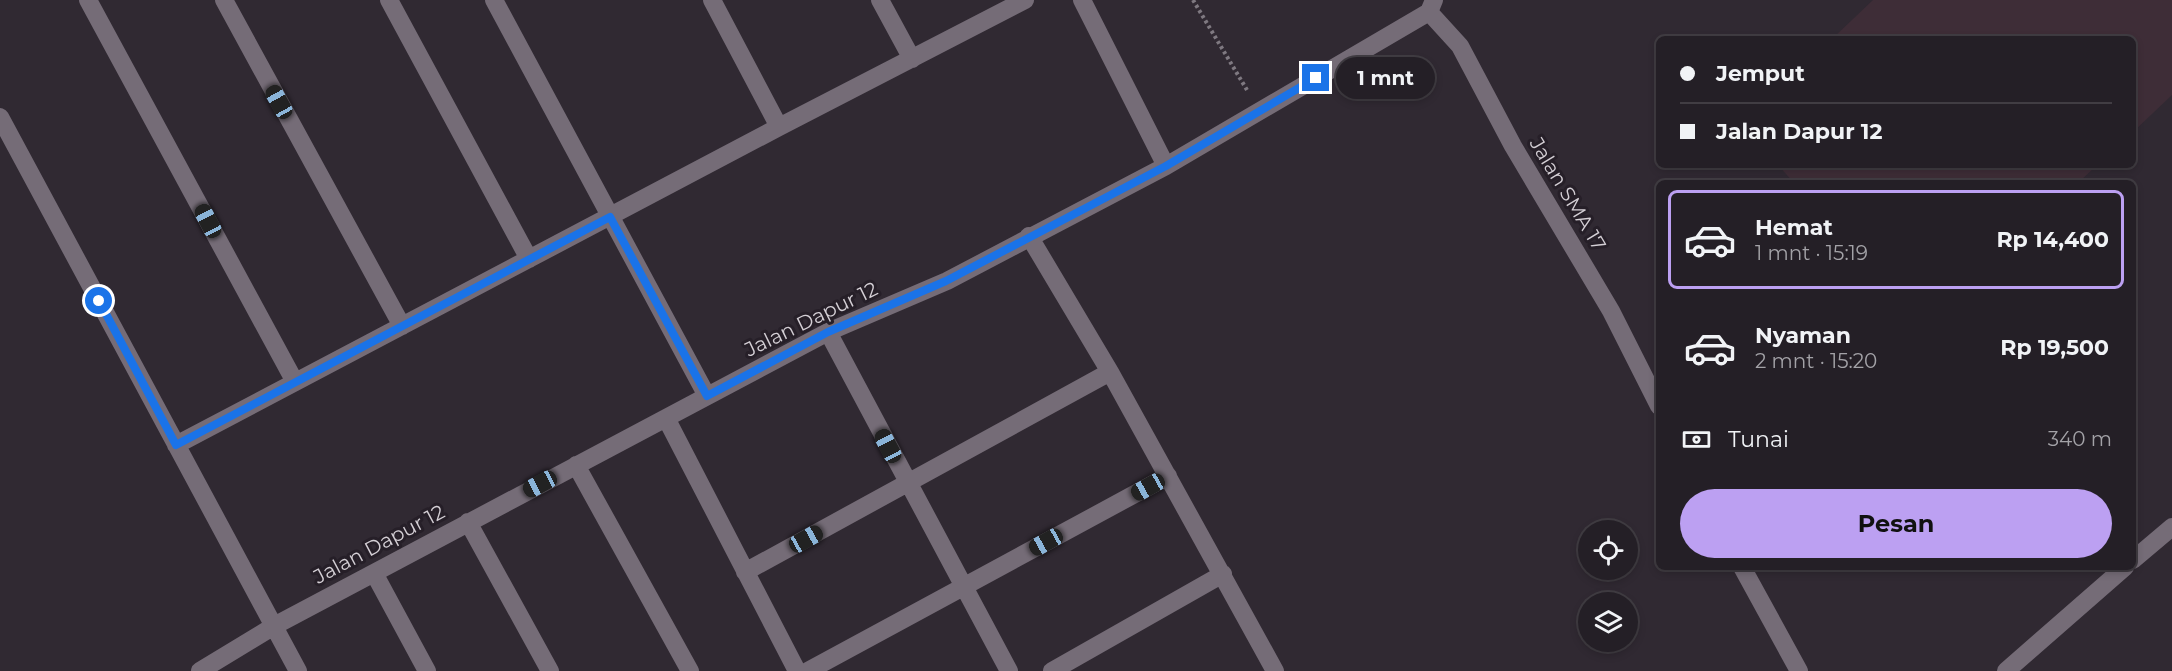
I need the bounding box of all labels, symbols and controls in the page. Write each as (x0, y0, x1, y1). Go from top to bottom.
callout: 1 mnt (1337, 57, 1436, 99)
text: Jemput (1716, 60, 1805, 87)
route end (1302, 64, 1329, 91)
text: 1 mnt (1357, 66, 1414, 90)
car (262, 82, 296, 122)
text: Jalan Dapur 12 (1716, 118, 1882, 145)
street label: Jalan SMA 17 (1524, 132, 1611, 255)
car (192, 201, 224, 241)
icon: car (1683, 213, 1737, 267)
text: Hemat (1755, 214, 1833, 241)
text: Rp 14,400 (1996, 226, 2109, 253)
text: 1 mnt · 15:19 (1755, 241, 1868, 265)
street label: Jalan Dapur 12 (740, 276, 881, 362)
route start (85, 287, 112, 314)
icon: car (1683, 321, 1737, 375)
text: Nyaman (1755, 322, 1851, 349)
text: Rp 19,500 (2000, 334, 2109, 361)
text: 2 mnt · 15:20 (1755, 349, 1877, 373)
icon: cash (1680, 423, 1713, 456)
car (872, 426, 904, 466)
text: Tunai (1728, 426, 1789, 453)
text: 340 m (2048, 427, 2112, 451)
car (520, 468, 560, 500)
car (1128, 470, 1168, 504)
button: Pesan (1680, 489, 2112, 558)
street label: Jalan Dapur 12 (309, 499, 449, 589)
map controls (1578, 520, 1638, 652)
button: locate (1578, 520, 1638, 580)
car (786, 522, 826, 556)
car (1026, 525, 1066, 559)
button: layers (1578, 592, 1638, 652)

